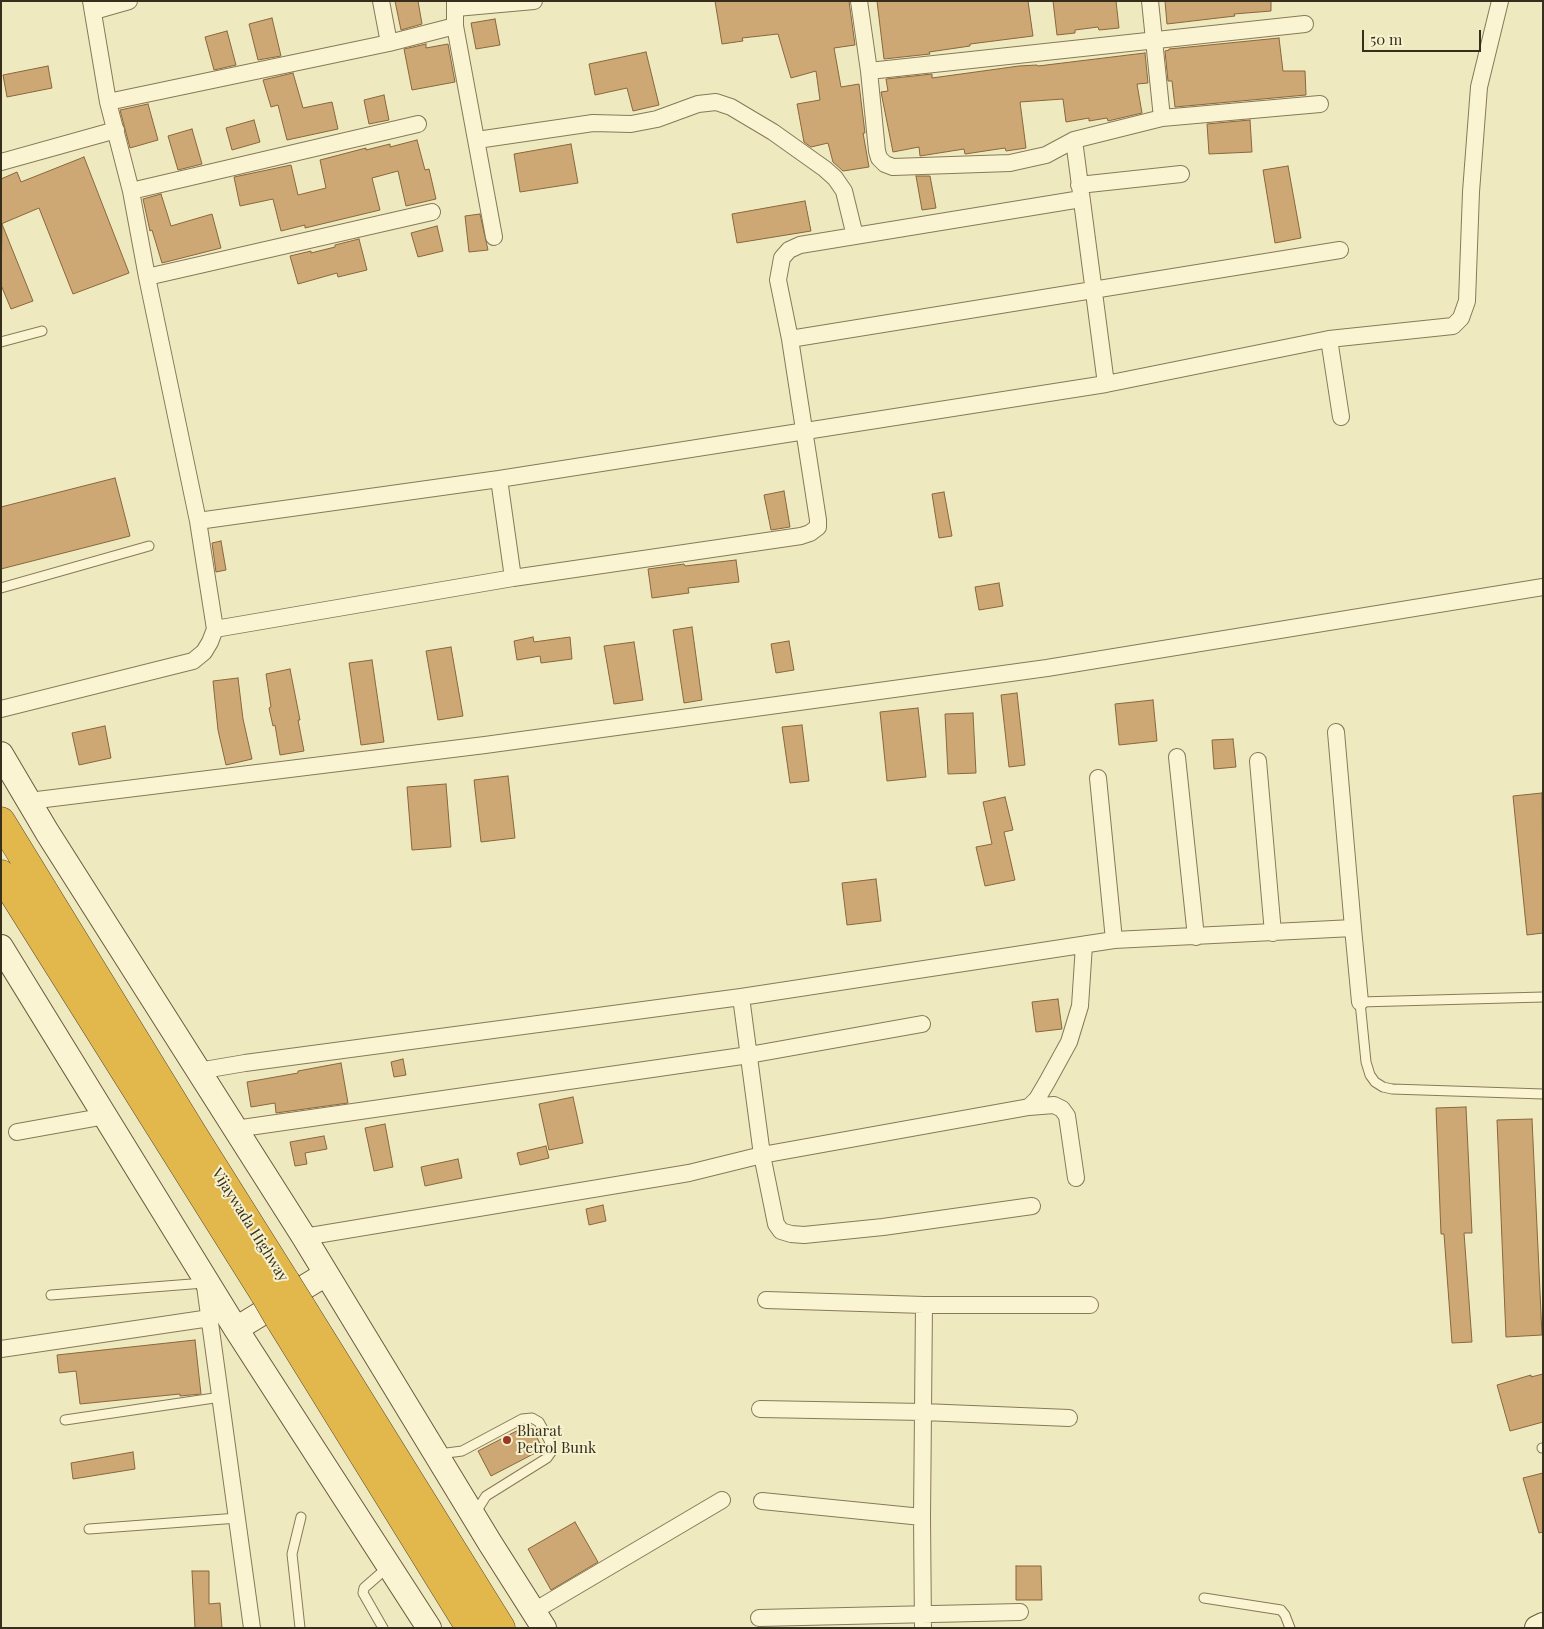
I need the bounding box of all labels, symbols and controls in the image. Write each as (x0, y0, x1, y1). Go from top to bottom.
scale bar (1364, 20, 1483, 52)
text: 50 m (1370, 29, 1402, 49)
street label: Vijaywada Highway (208, 1165, 292, 1285)
place label: Bharat Petrol Bunk (517, 1422, 596, 1457)
marker: Bharat Petrol Bunk (501, 1434, 513, 1446)

